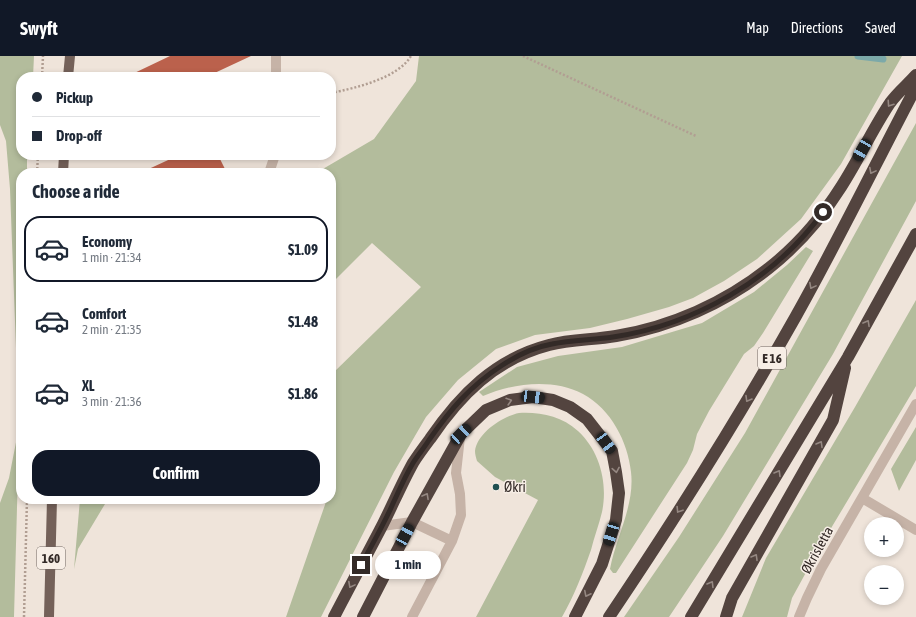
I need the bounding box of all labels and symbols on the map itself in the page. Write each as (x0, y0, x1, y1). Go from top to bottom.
one-way arrow (887, 100, 895, 107)
car (851, 137, 873, 163)
one-way arrow (869, 167, 877, 174)
route start (814, 203, 832, 221)
one-way arrow (809, 282, 816, 289)
one-way arrow (862, 320, 869, 327)
road number: E 16 (758, 347, 786, 369)
car (520, 390, 546, 404)
one-way arrow (745, 395, 752, 403)
one-way arrow (505, 397, 512, 406)
car (448, 421, 474, 447)
car (594, 430, 618, 456)
one-way arrow (815, 441, 822, 448)
one-way arrow (611, 467, 620, 473)
one-way arrow (774, 470, 781, 477)
place label: Økri (504, 479, 526, 495)
marker: Økri (491, 482, 501, 492)
one-way arrow (422, 493, 429, 500)
one-way arrow (676, 506, 684, 513)
car (602, 521, 620, 547)
car (394, 522, 416, 548)
street label: Økrisletta (798, 524, 836, 576)
road number: 160 (37, 547, 65, 569)
callout: 1 min (375, 551, 441, 579)
one-way arrow (751, 554, 758, 561)
route end (352, 556, 370, 574)
one-way arrow (348, 581, 355, 588)
one-way arrow (707, 581, 714, 588)
one-way arrow (584, 589, 592, 597)

